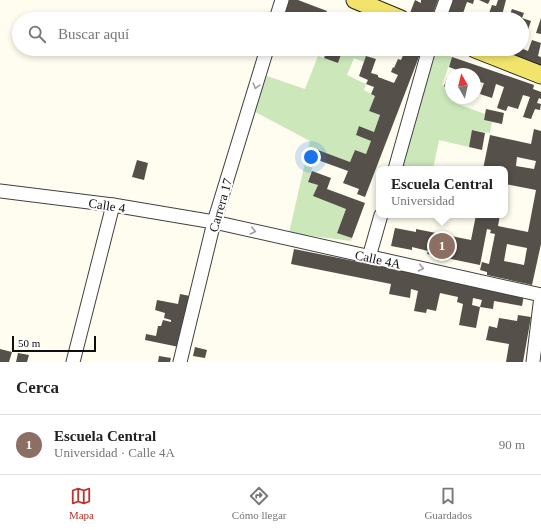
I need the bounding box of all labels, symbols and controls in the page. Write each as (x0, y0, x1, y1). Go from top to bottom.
search box (12, 12, 529, 56)
icon: search (26, 23, 48, 45)
text: Buscar aquí (58, 26, 129, 42)
north arrow (445, 68, 481, 104)
one-way arrow (252, 83, 260, 90)
your location (301, 147, 321, 167)
popup (376, 166, 508, 218)
street label: Carrera 17 (206, 176, 235, 234)
text: Escuela Central (391, 176, 493, 192)
text: Universidad (391, 193, 455, 208)
street label: Calle 4 (87, 195, 127, 216)
one-way arrow (249, 226, 256, 234)
pin: 1 (429, 231, 455, 261)
street label: Calle 4A (354, 247, 403, 272)
one-way arrow (418, 264, 424, 272)
scale bar (12, 334, 96, 353)
text: 50 m (18, 337, 40, 349)
text: Cerca (16, 378, 59, 397)
text: Escuela Central (54, 428, 156, 444)
text: 1 (26, 437, 32, 452)
text: 90 m (499, 437, 525, 452)
text: Universidad · Calle 4A (54, 445, 175, 460)
tab: Mapa (69, 485, 94, 521)
tab: Cómo llegar (232, 485, 287, 521)
tab: Guardados (424, 485, 472, 521)

